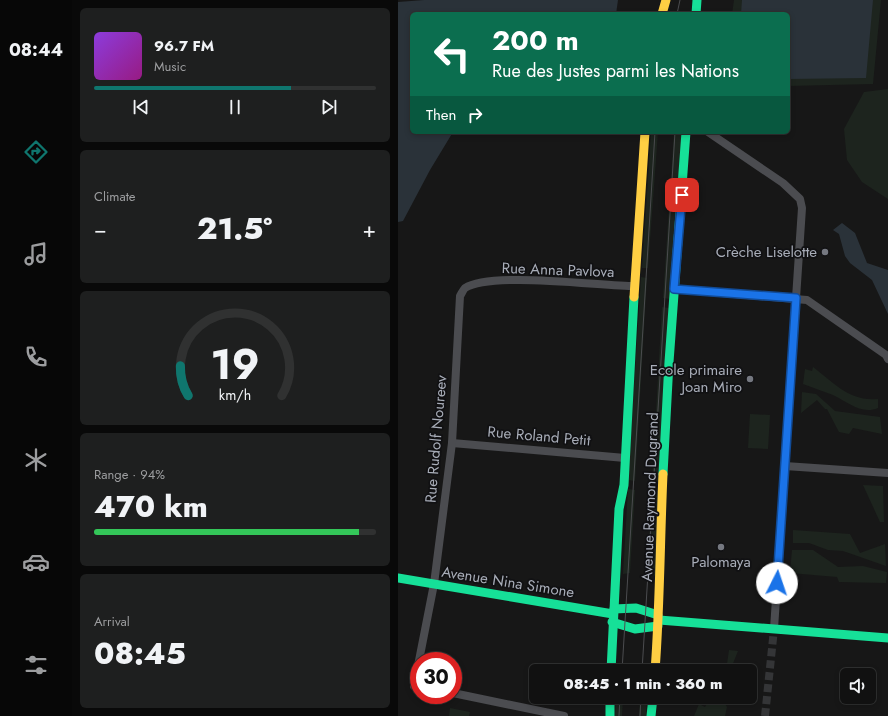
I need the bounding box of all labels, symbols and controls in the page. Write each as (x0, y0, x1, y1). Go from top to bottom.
text: 200 m (492, 20, 579, 61)
icon: left (426, 28, 478, 80)
text: 96.7 FM (154, 35, 214, 57)
text: 08:44 (9, 37, 63, 63)
text: Music (154, 57, 186, 76)
text: Rue des Justes parmi les Nations (492, 58, 739, 84)
icon: previous (130, 96, 152, 118)
icon: pause (224, 96, 246, 118)
icon: next (318, 96, 340, 118)
text: Then (426, 104, 456, 126)
icon: right (464, 104, 486, 126)
icon: directions (22, 138, 50, 166)
pin (665, 178, 699, 212)
icon: arrive (671, 184, 693, 206)
text: Climate (94, 187, 135, 206)
text: 21.5° (197, 207, 272, 250)
text: − (94, 213, 107, 245)
text: + (362, 213, 376, 245)
icon: music (22, 240, 50, 268)
place label: Crèche Liselotte (716, 241, 817, 263)
marker: Crèche Liselotte (820, 247, 830, 257)
street label: Rue Anna Pavlova (501, 257, 615, 283)
text: 19 (211, 334, 259, 395)
icon: phone (22, 343, 50, 371)
place label: Ecole primaire Joan Miro (650, 359, 742, 398)
street label: Rue Rudolf Noureev (419, 374, 453, 504)
marker: Ecole primaire Joan Miro (745, 374, 755, 384)
text: km/h (219, 385, 251, 405)
street label: Avenue Raymond Dugrand (636, 412, 664, 582)
street label: Rue Roland Petit (487, 421, 592, 451)
icon: climate (22, 446, 50, 474)
text: Range · 94% (94, 465, 165, 484)
text: 470 km (94, 485, 208, 528)
marker: Palomaya (716, 542, 726, 552)
icon: car (22, 548, 50, 576)
place label: Palomaya (691, 551, 751, 573)
street label: Avenue Nina Simone (440, 561, 576, 603)
position arrow (756, 562, 798, 604)
text: Arrival (94, 612, 130, 631)
text: 08:45 (94, 632, 186, 675)
icon: filters (22, 651, 50, 679)
speed limit sign: 30 (410, 652, 462, 704)
map controls (840, 668, 876, 704)
button: sound (840, 668, 876, 704)
text: 08:45 · 1 min · 360 m (563, 673, 723, 695)

